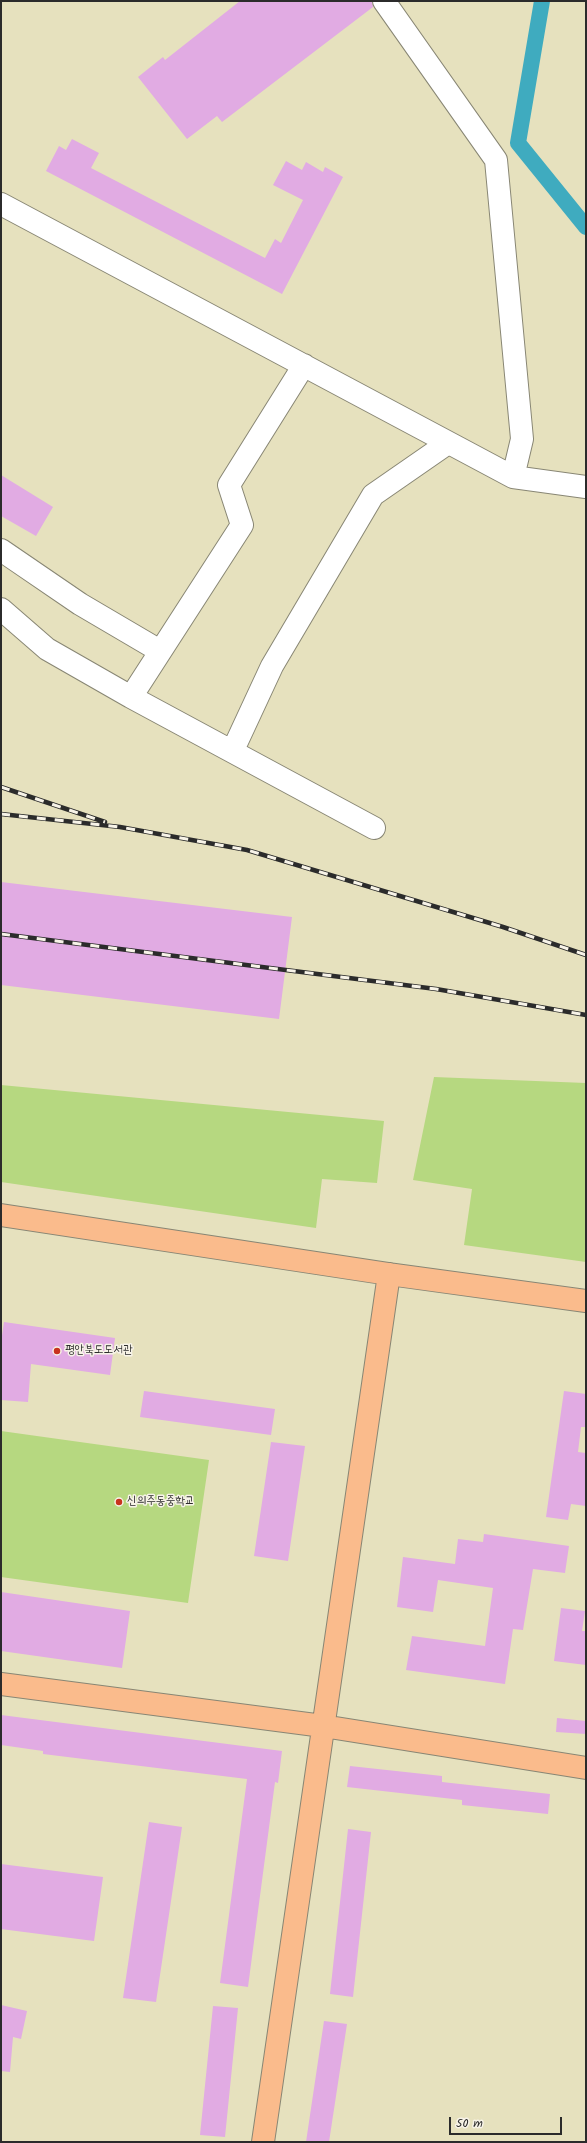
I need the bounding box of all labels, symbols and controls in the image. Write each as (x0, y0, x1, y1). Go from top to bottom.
place label: 평안북도도서관 (65, 1344, 133, 1358)
marker: 평안북도도서관 (52, 1346, 62, 1356)
place label: 신의주동중학교 (127, 1495, 195, 1509)
marker: 신의주동중학교 (114, 1497, 124, 1507)
scale bar (451, 2109, 564, 2135)
text: 50 m (456, 2114, 483, 2133)

